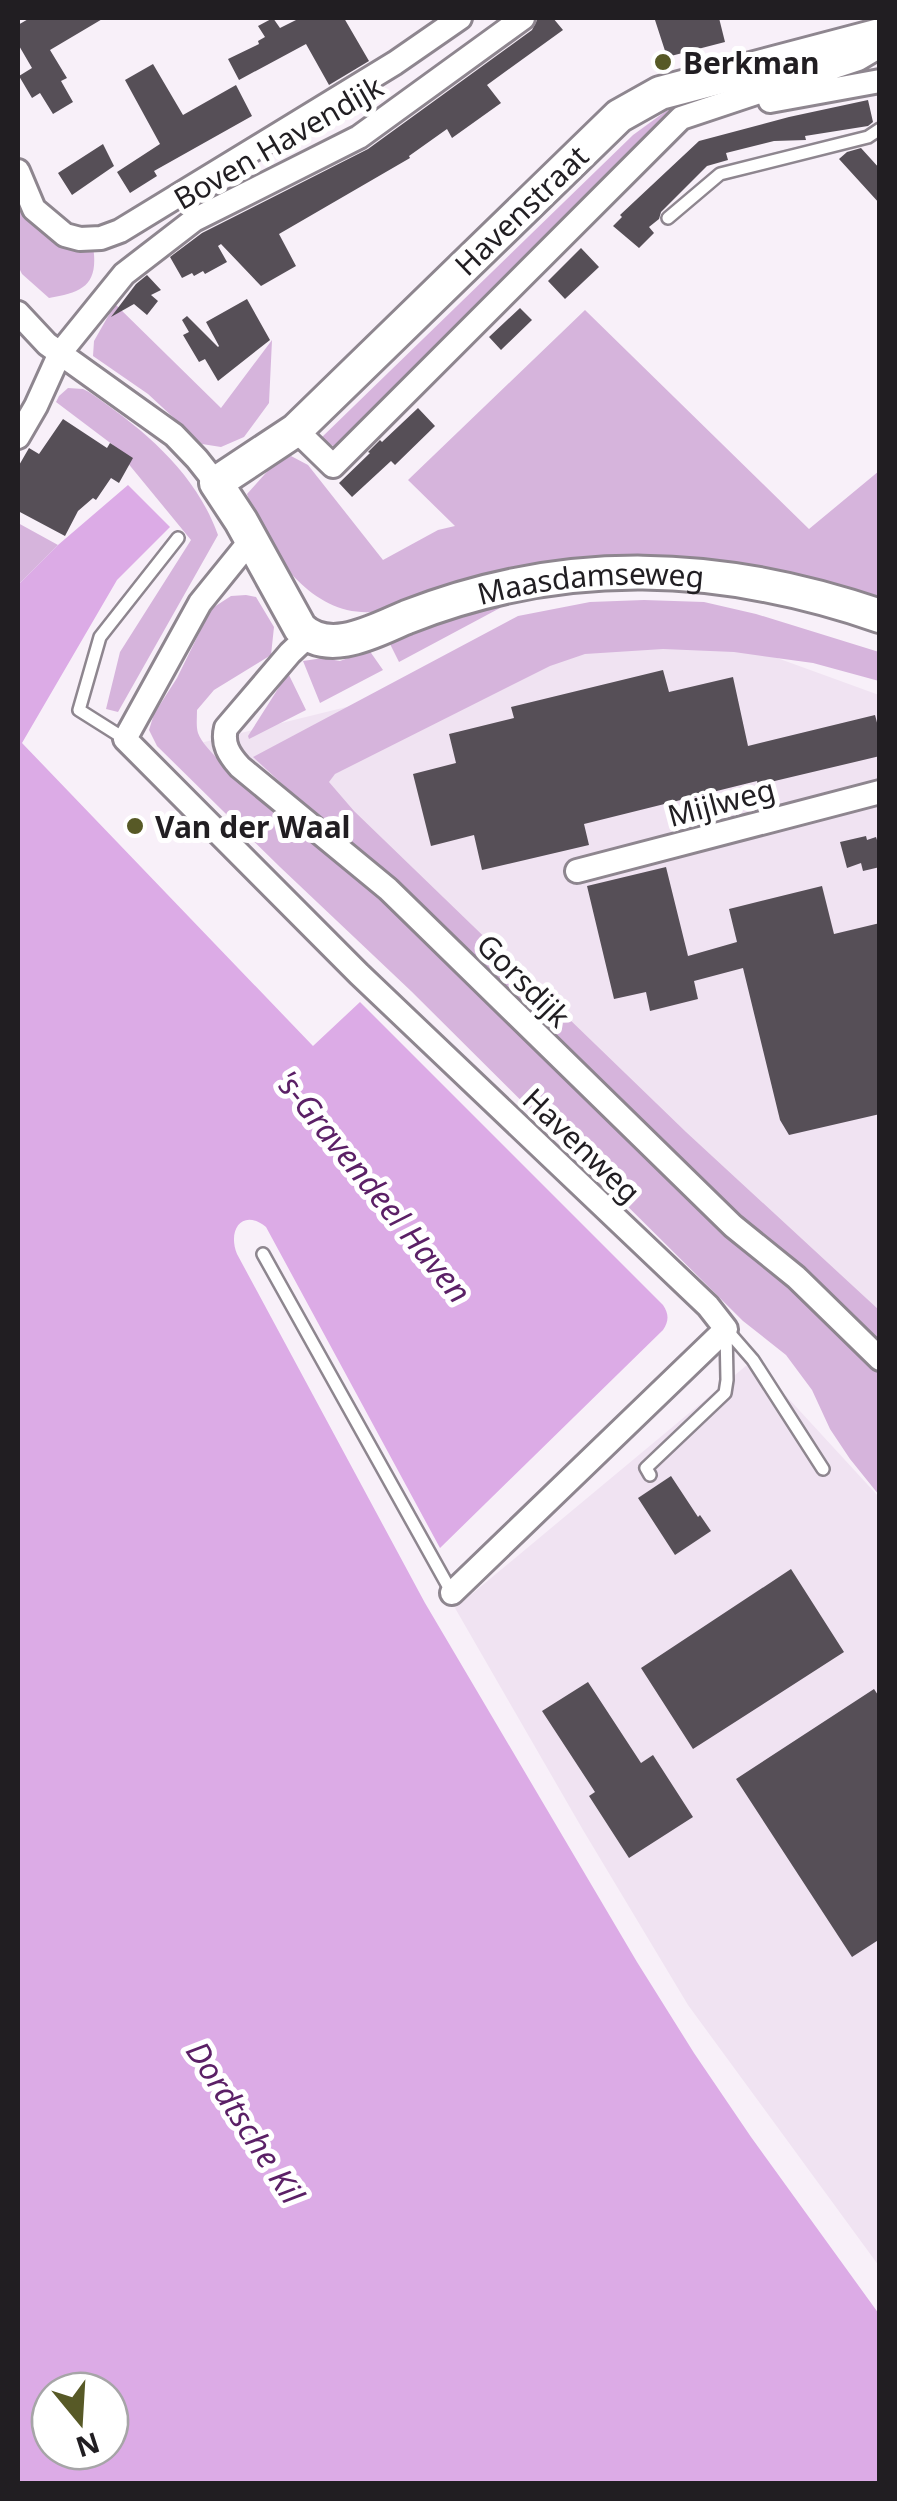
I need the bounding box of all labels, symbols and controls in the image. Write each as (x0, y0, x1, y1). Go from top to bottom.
place label: Berkman (683, 42, 820, 83)
marker: Berkman (652, 51, 674, 73)
street label: Boven Havendijk (166, 65, 390, 219)
street label: Havenstraat (445, 136, 597, 284)
street label: Maasdamseweg (473, 552, 706, 613)
street label: Mijlweg (663, 768, 779, 836)
place label: Van der Waal (155, 806, 351, 847)
marker: Van der Waal (124, 815, 146, 837)
street label: Gorsdijk (468, 924, 580, 1036)
water label: 's-Gravendeel Haven (267, 1061, 481, 1311)
street label: Havenweg (514, 1079, 650, 1211)
water label: Dordtsche Kil (177, 2032, 315, 2212)
north arrow (30, 2371, 130, 2471)
text: N (71, 2424, 105, 2467)

